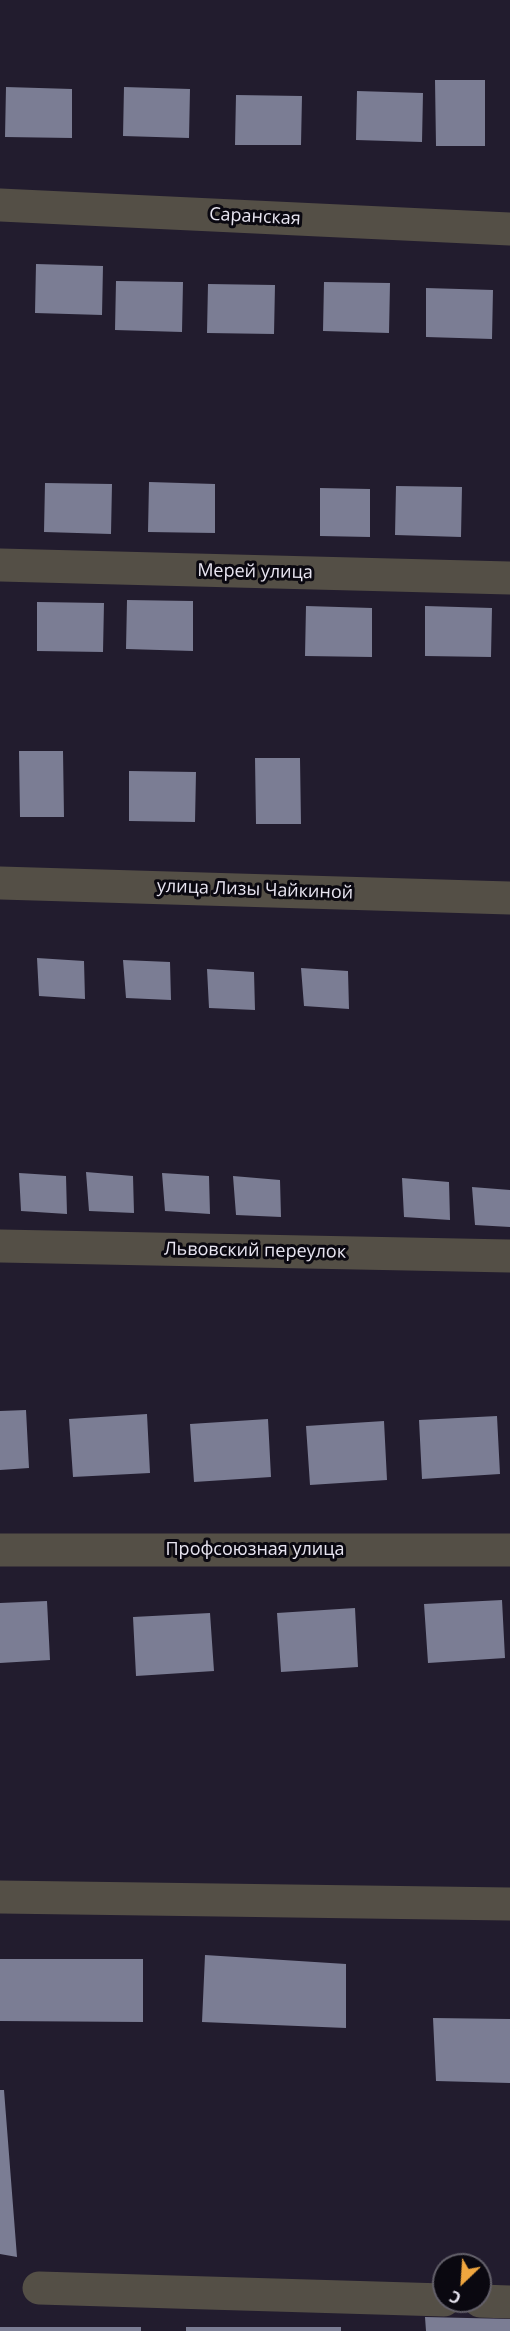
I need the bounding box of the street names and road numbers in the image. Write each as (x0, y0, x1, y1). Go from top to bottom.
street label: Саранская (209, 204, 301, 230)
street label: Мерей улица (197, 560, 313, 584)
street label: улица Лизы Чайкиной (157, 876, 353, 904)
street label: Львовский переулок (164, 1239, 346, 1263)
street label: Профсоюзная улица (166, 1539, 344, 1561)

